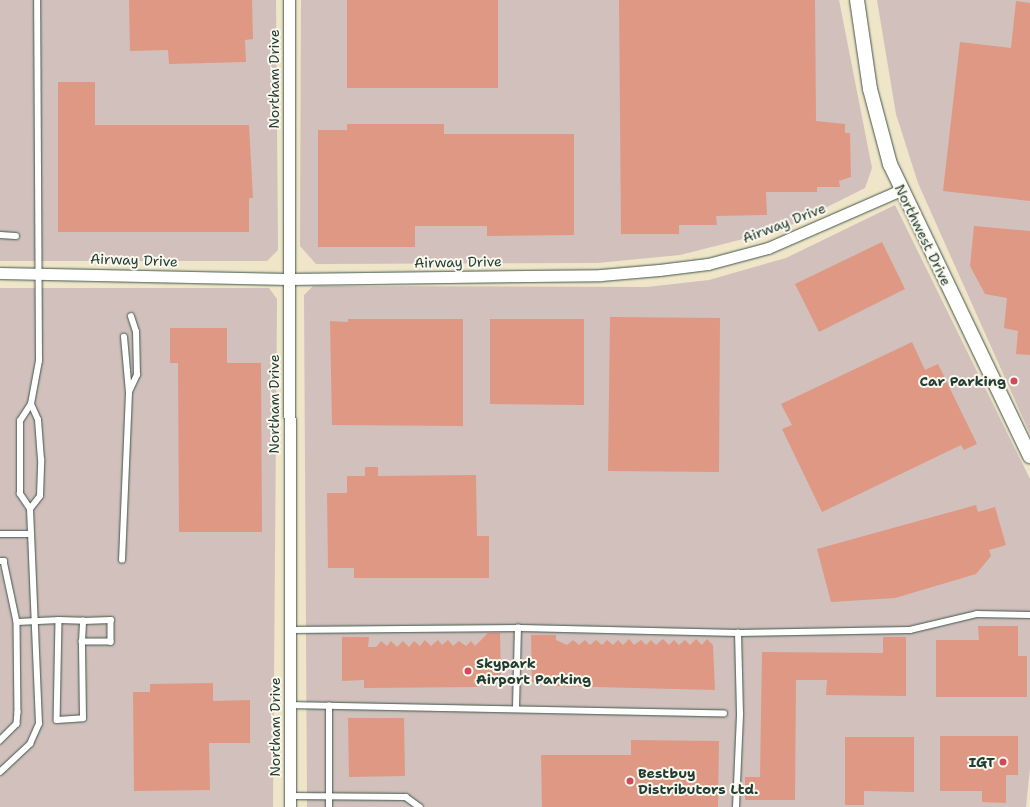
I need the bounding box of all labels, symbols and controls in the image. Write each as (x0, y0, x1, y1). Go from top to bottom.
street label: Northam Drive (266, 29, 282, 129)
street label: Northwest Drive (891, 181, 955, 289)
street label: Airway Drive (740, 199, 828, 247)
street label: Airway Drive (90, 250, 178, 270)
street label: Airway Drive (414, 253, 502, 271)
street label: Northam Drive (266, 354, 282, 454)
place label: Car Parking (919, 373, 1006, 389)
marker: Car Parking (1009, 376, 1019, 386)
place label: Skypark Airport Parking (476, 655, 591, 688)
marker: Skypark Airport Parking (463, 666, 473, 676)
street label: Northam Drive (267, 677, 283, 777)
place label: IGT (969, 754, 995, 770)
marker: IGT (998, 757, 1008, 767)
place label: Bestbuy Distributors Ltd. (638, 765, 758, 798)
marker: Bestbuy Distributors Ltd. (625, 776, 635, 786)

